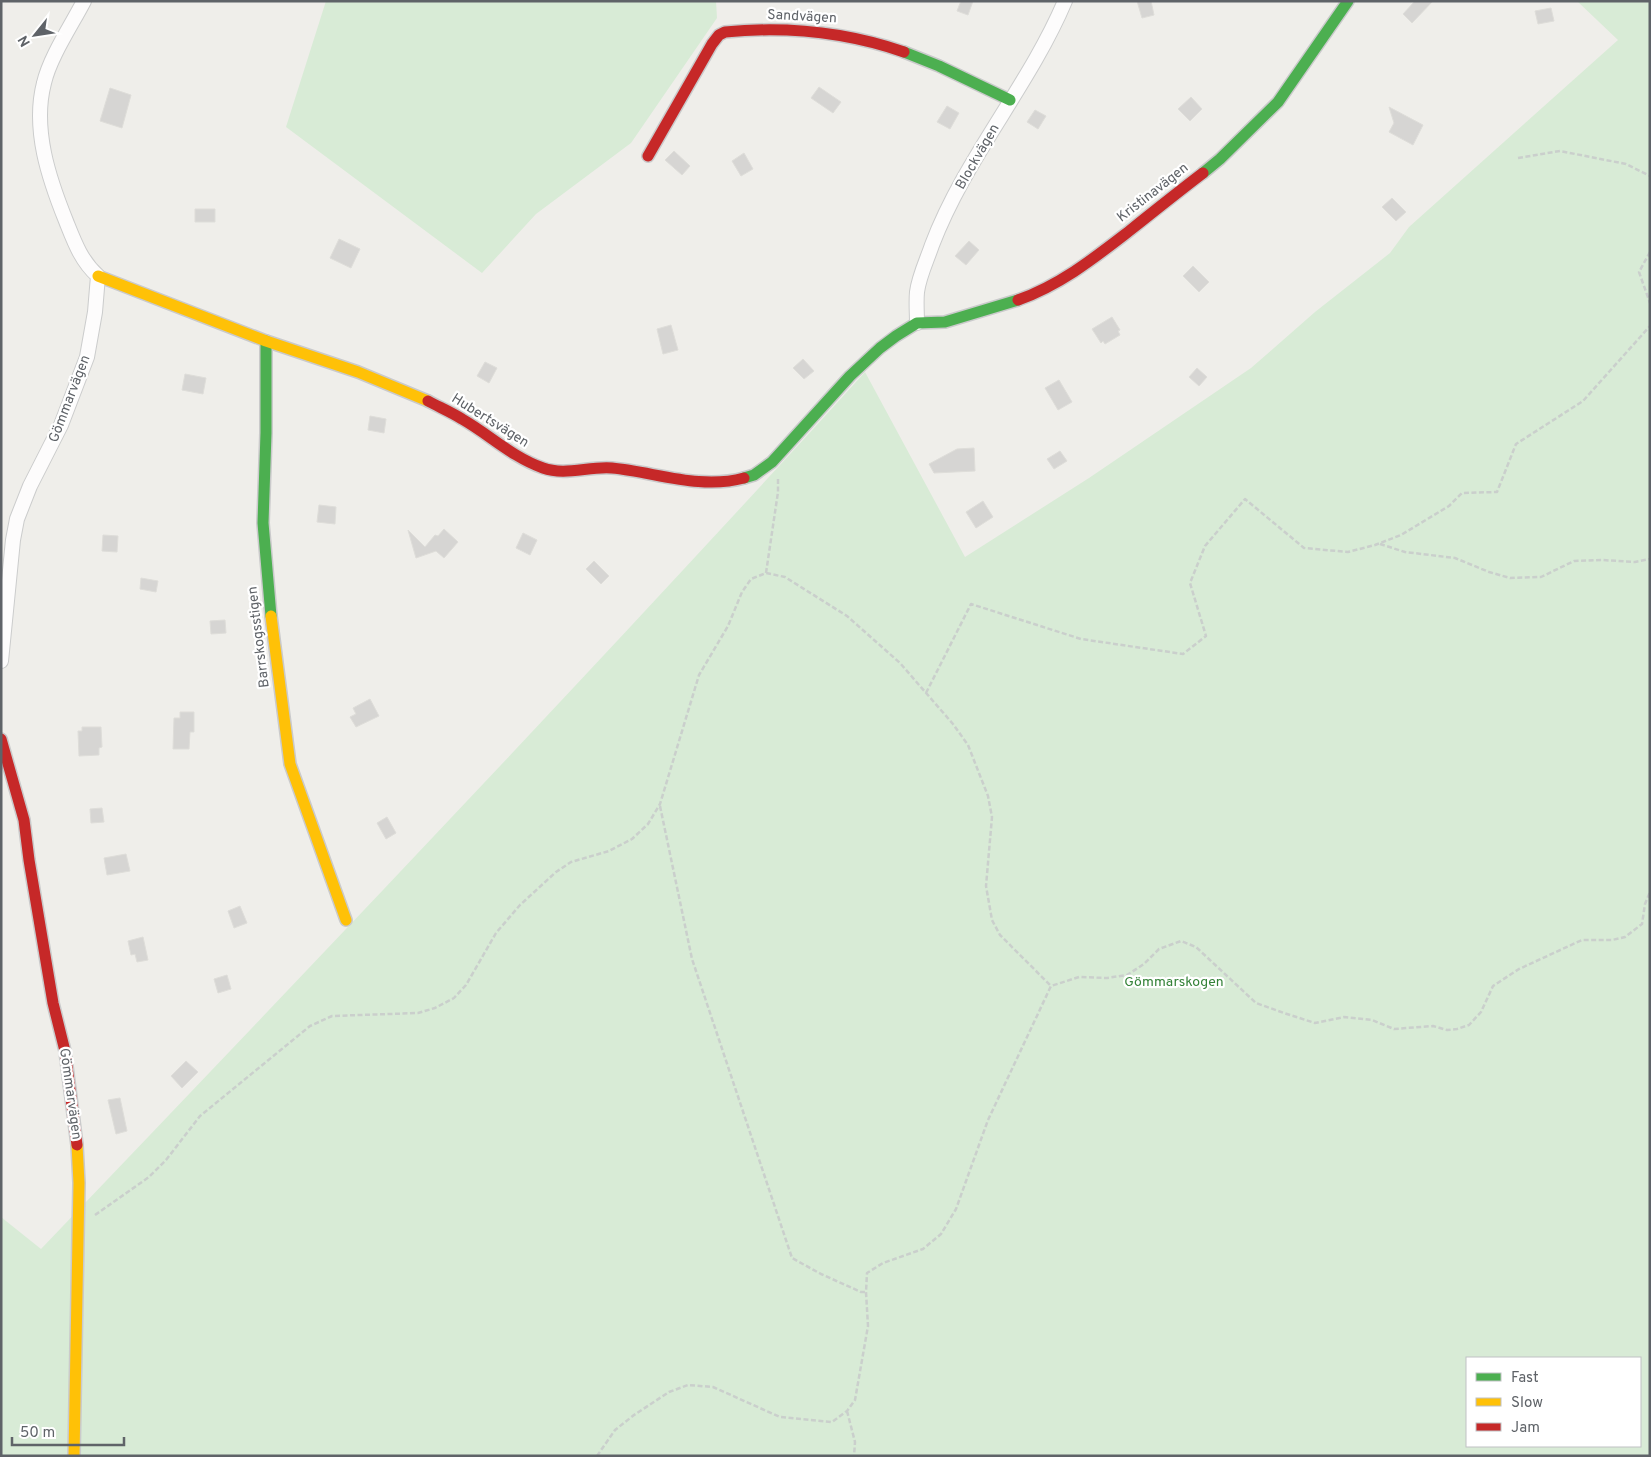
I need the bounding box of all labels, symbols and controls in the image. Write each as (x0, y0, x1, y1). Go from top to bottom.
street label: Sandvägen (767, 7, 837, 27)
north arrow (10, 10, 60, 60)
text: N (15, 32, 35, 49)
street label: Blockvägen (952, 121, 1004, 193)
street label: Kristinavägen (1114, 160, 1192, 226)
street label: Gömmarvägen (46, 353, 94, 445)
street label: Hubertsvägen (448, 390, 532, 452)
street label: Barrskogsstigen (244, 585, 274, 689)
park label: Gömmarskogen (1124, 974, 1224, 991)
street label: Gömmarvägen (55, 1047, 85, 1141)
legend (1466, 1357, 1641, 1447)
text: Fast (1511, 1369, 1539, 1388)
text: Slow (1511, 1394, 1543, 1413)
scale bar (12, 1414, 125, 1446)
text: Jam (1511, 1419, 1540, 1438)
text: 50 m (20, 1424, 55, 1443)

